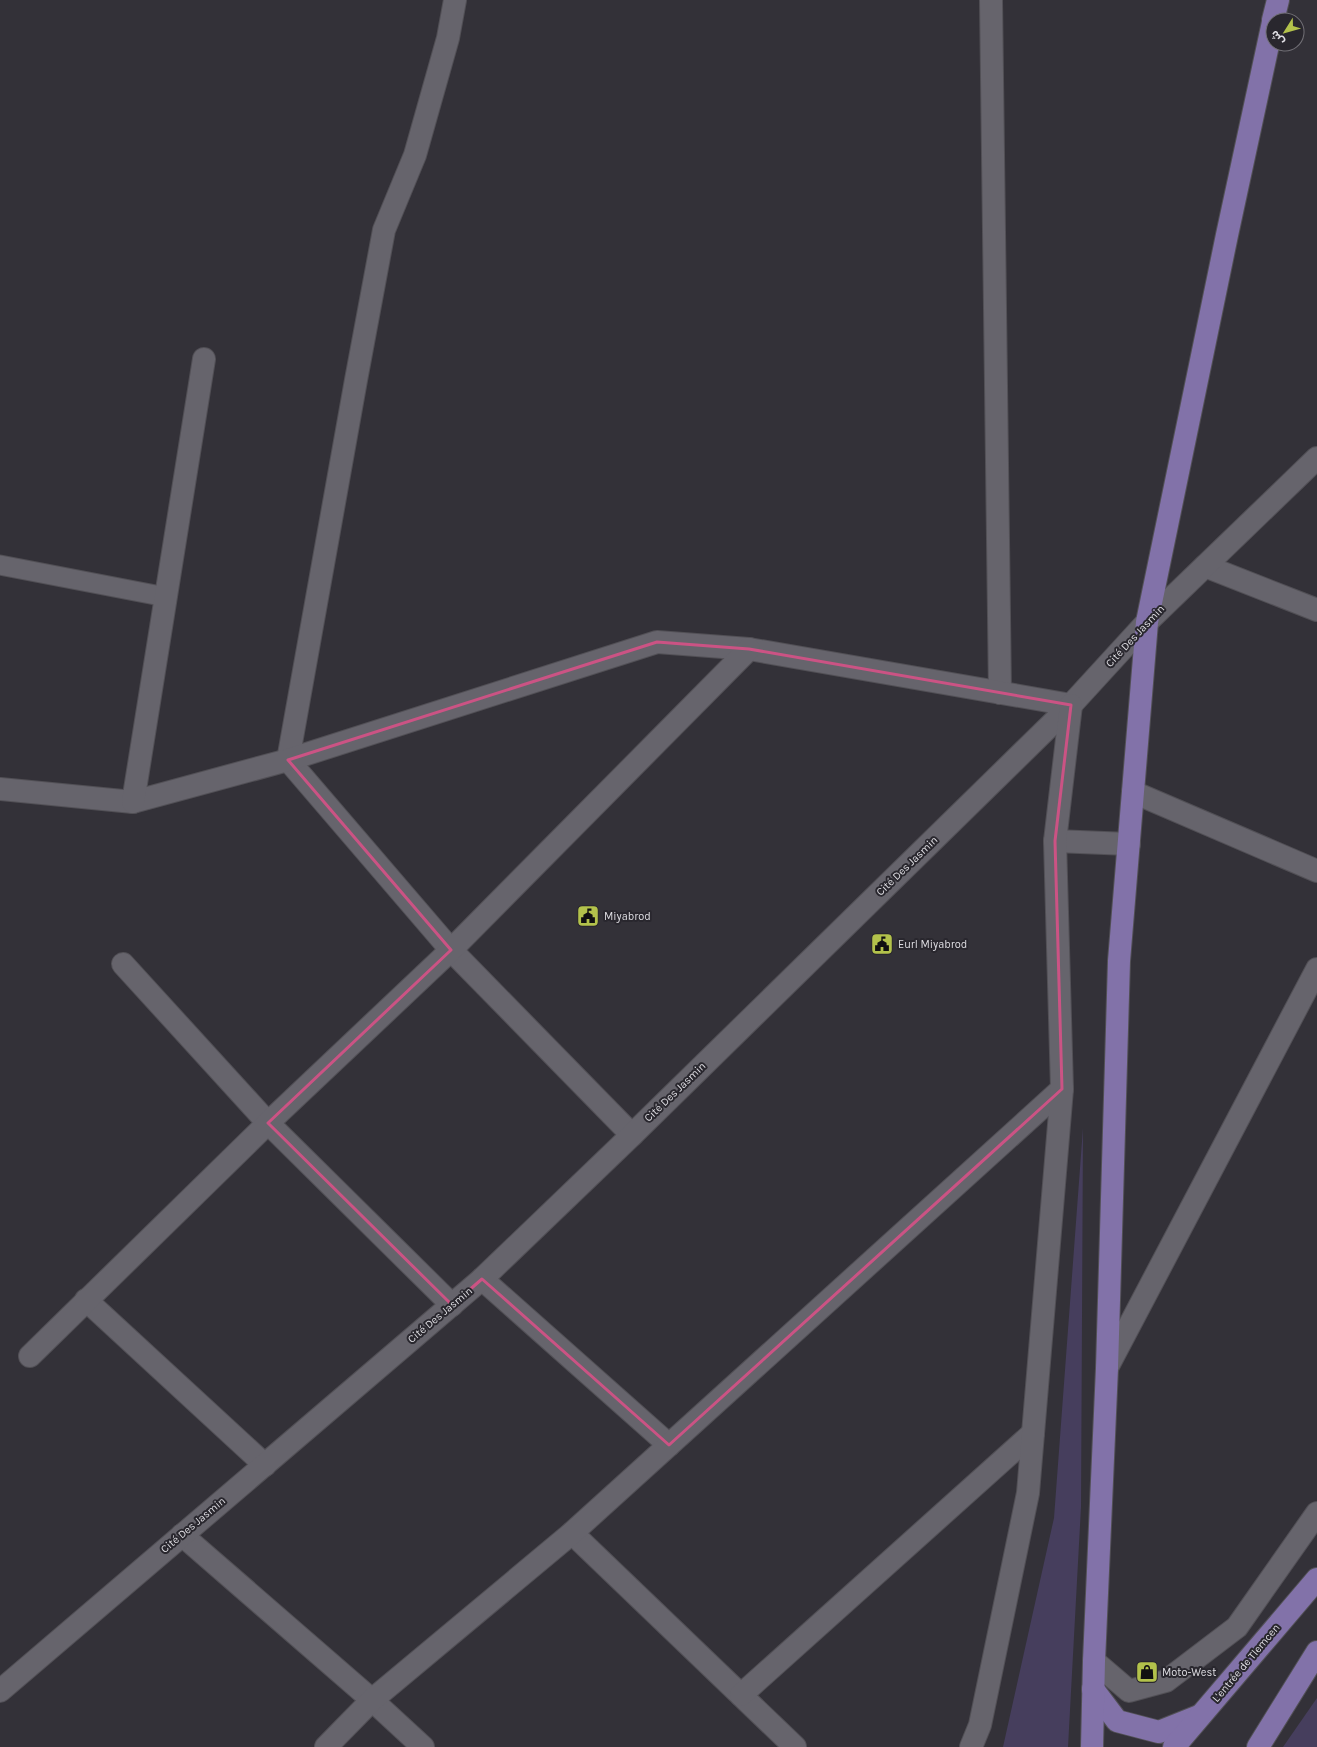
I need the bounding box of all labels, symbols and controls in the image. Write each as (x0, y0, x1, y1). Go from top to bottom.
north arrow (1265, 12, 1305, 52)
text: ش (1268, 28, 1287, 48)
street label: Cité Des Jasmin (1103, 602, 1167, 670)
street label: Cité Des Jasmin (874, 833, 940, 899)
public building icon: Miyabrod (575, 903, 601, 929)
place label: Miyabrod (604, 910, 651, 923)
public building icon: Eurl Miyabrod (869, 931, 895, 957)
place label: Eurl Miyabrod (898, 938, 967, 951)
street label: Cité Des Jasmin (642, 1059, 708, 1125)
street label: Cité Des Jasmin (405, 1284, 475, 1346)
street label: Cité Des Jasmin (158, 1494, 228, 1556)
street label: L'entrée de Tlemcen (1209, 1621, 1283, 1705)
shop icon: Moto-West (1134, 1659, 1160, 1685)
place label: Moto-West (1162, 1666, 1216, 1679)

